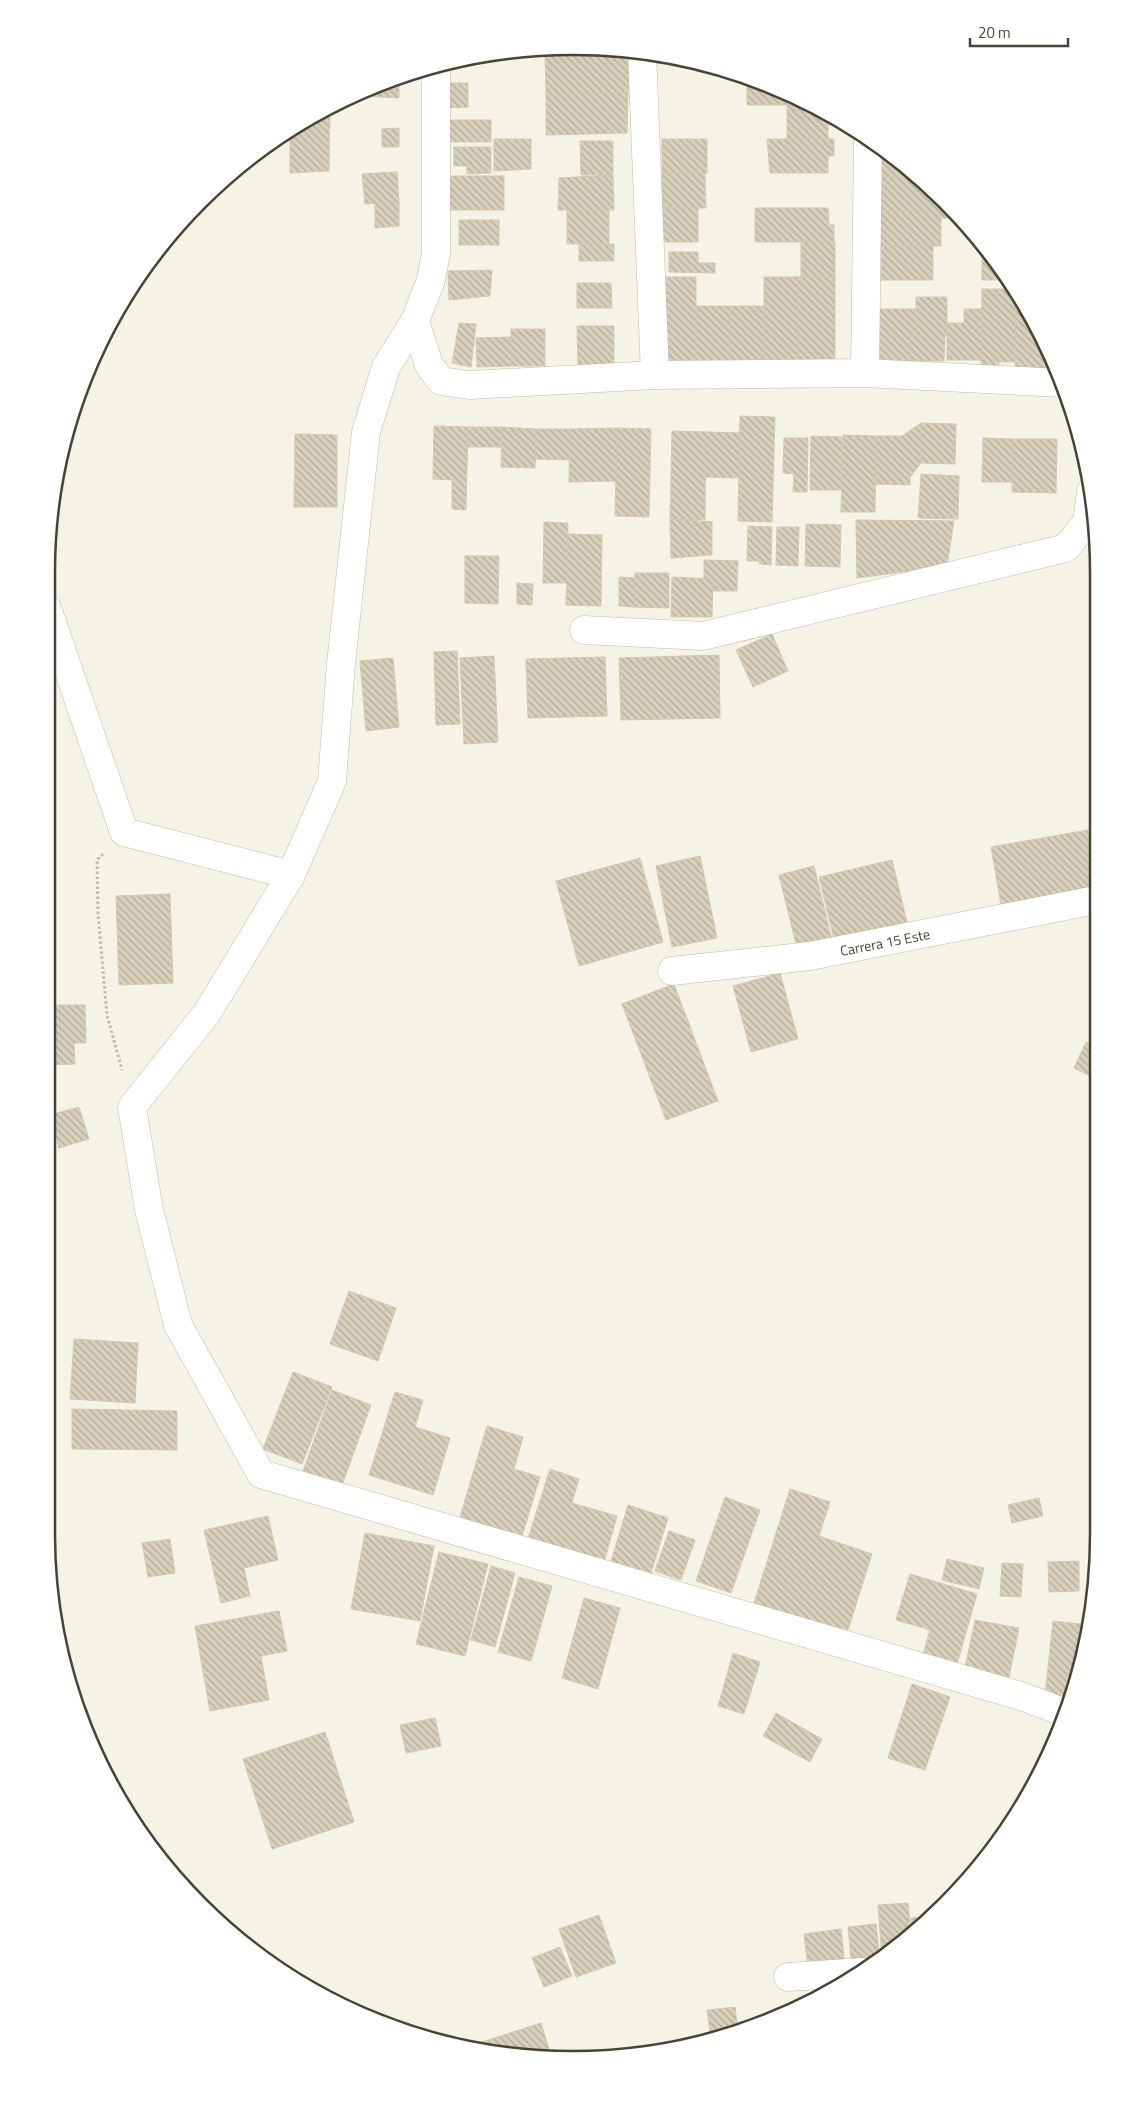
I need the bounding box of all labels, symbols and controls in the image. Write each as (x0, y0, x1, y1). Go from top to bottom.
scale bar (970, 15, 1068, 47)
text: 20 m (978, 21, 1011, 44)
street label: Carrera 15 Este (838, 923, 932, 961)

